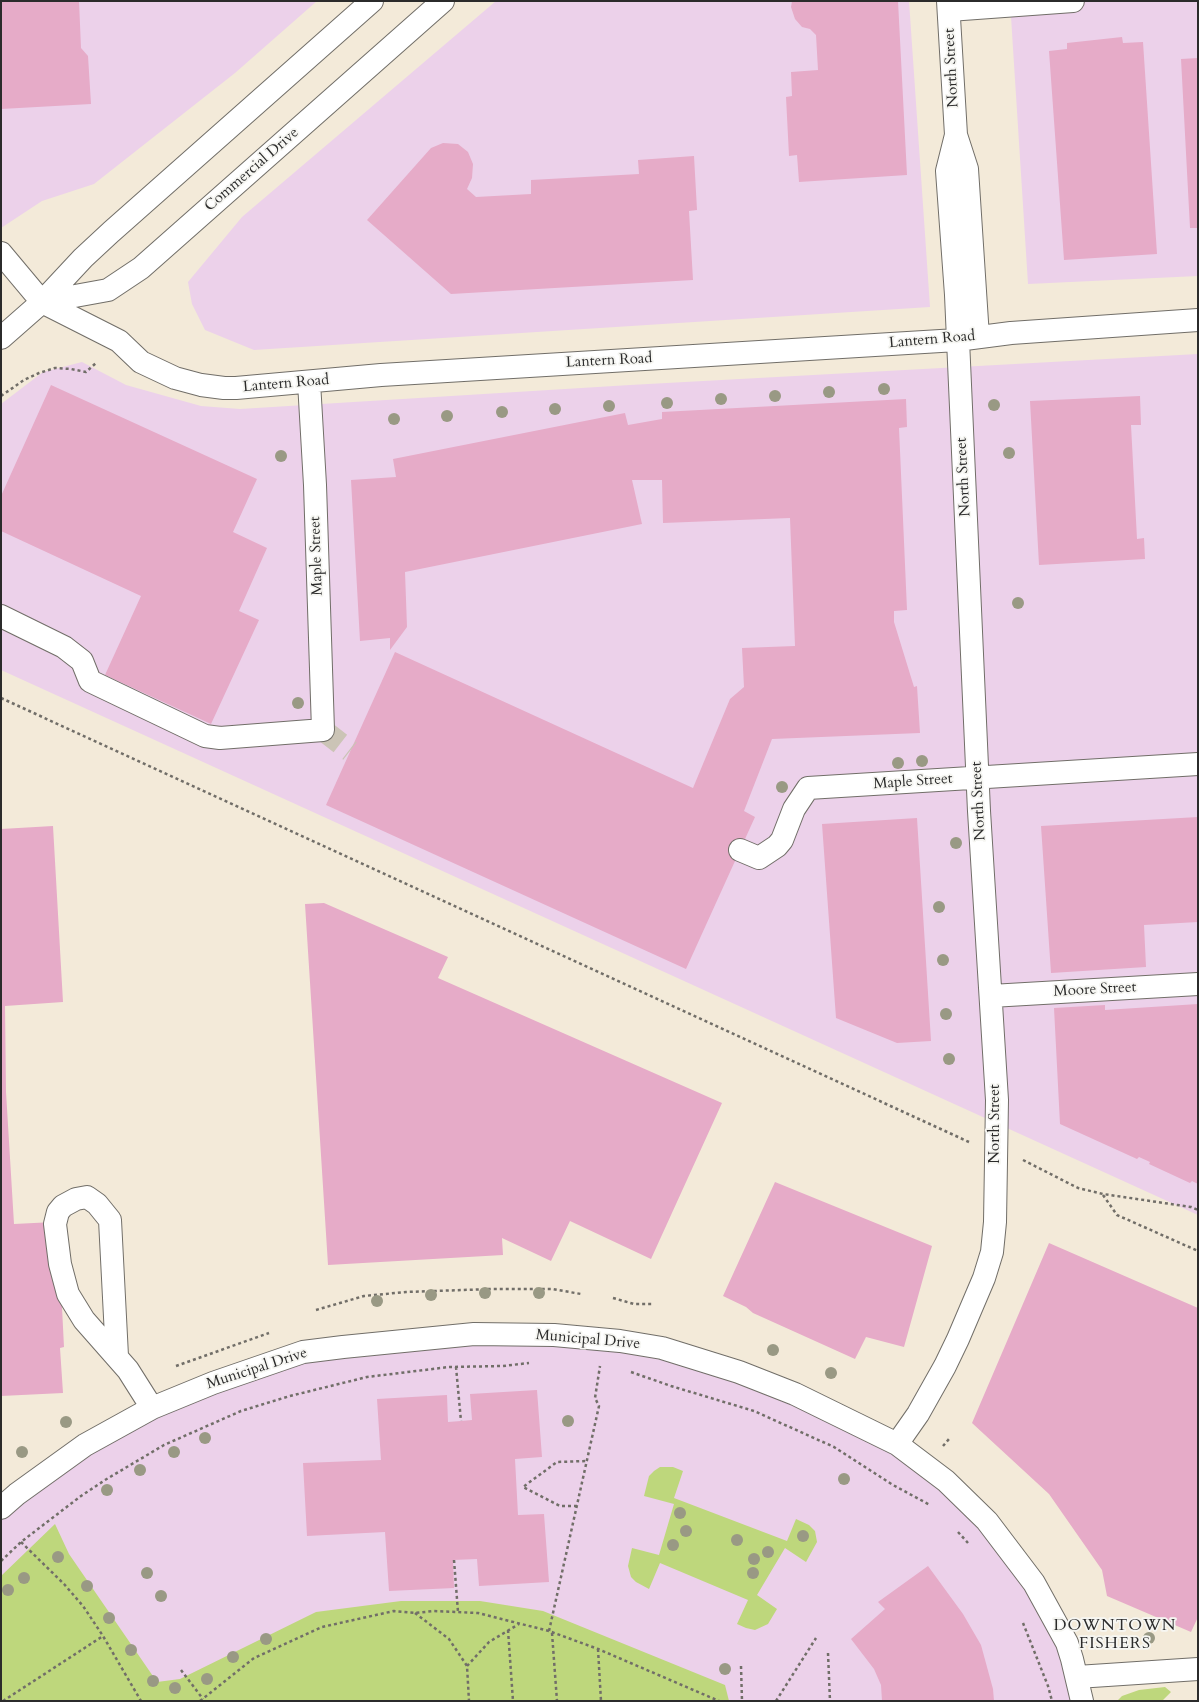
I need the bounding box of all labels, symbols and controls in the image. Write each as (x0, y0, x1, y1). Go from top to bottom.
street label: North Street (941, 28, 963, 108)
street label: Commercial Drive (201, 124, 303, 216)
street label: Lantern Road (888, 327, 976, 353)
street label: Lantern Road (565, 350, 653, 372)
street label: Lantern Road (242, 371, 330, 397)
street label: North Street (953, 437, 975, 517)
street label: Maple Street (307, 516, 327, 596)
street label: North Street (968, 761, 990, 841)
street label: Maple Street (873, 770, 953, 794)
street label: Moore Street (1053, 979, 1137, 1001)
street label: North Street (987, 1084, 1005, 1164)
street label: Municipal Drive (535, 1326, 641, 1354)
street label: Municipal Drive (204, 1344, 310, 1394)
district label: DOWNTOWN FISHERS (1053, 1616, 1177, 1654)

